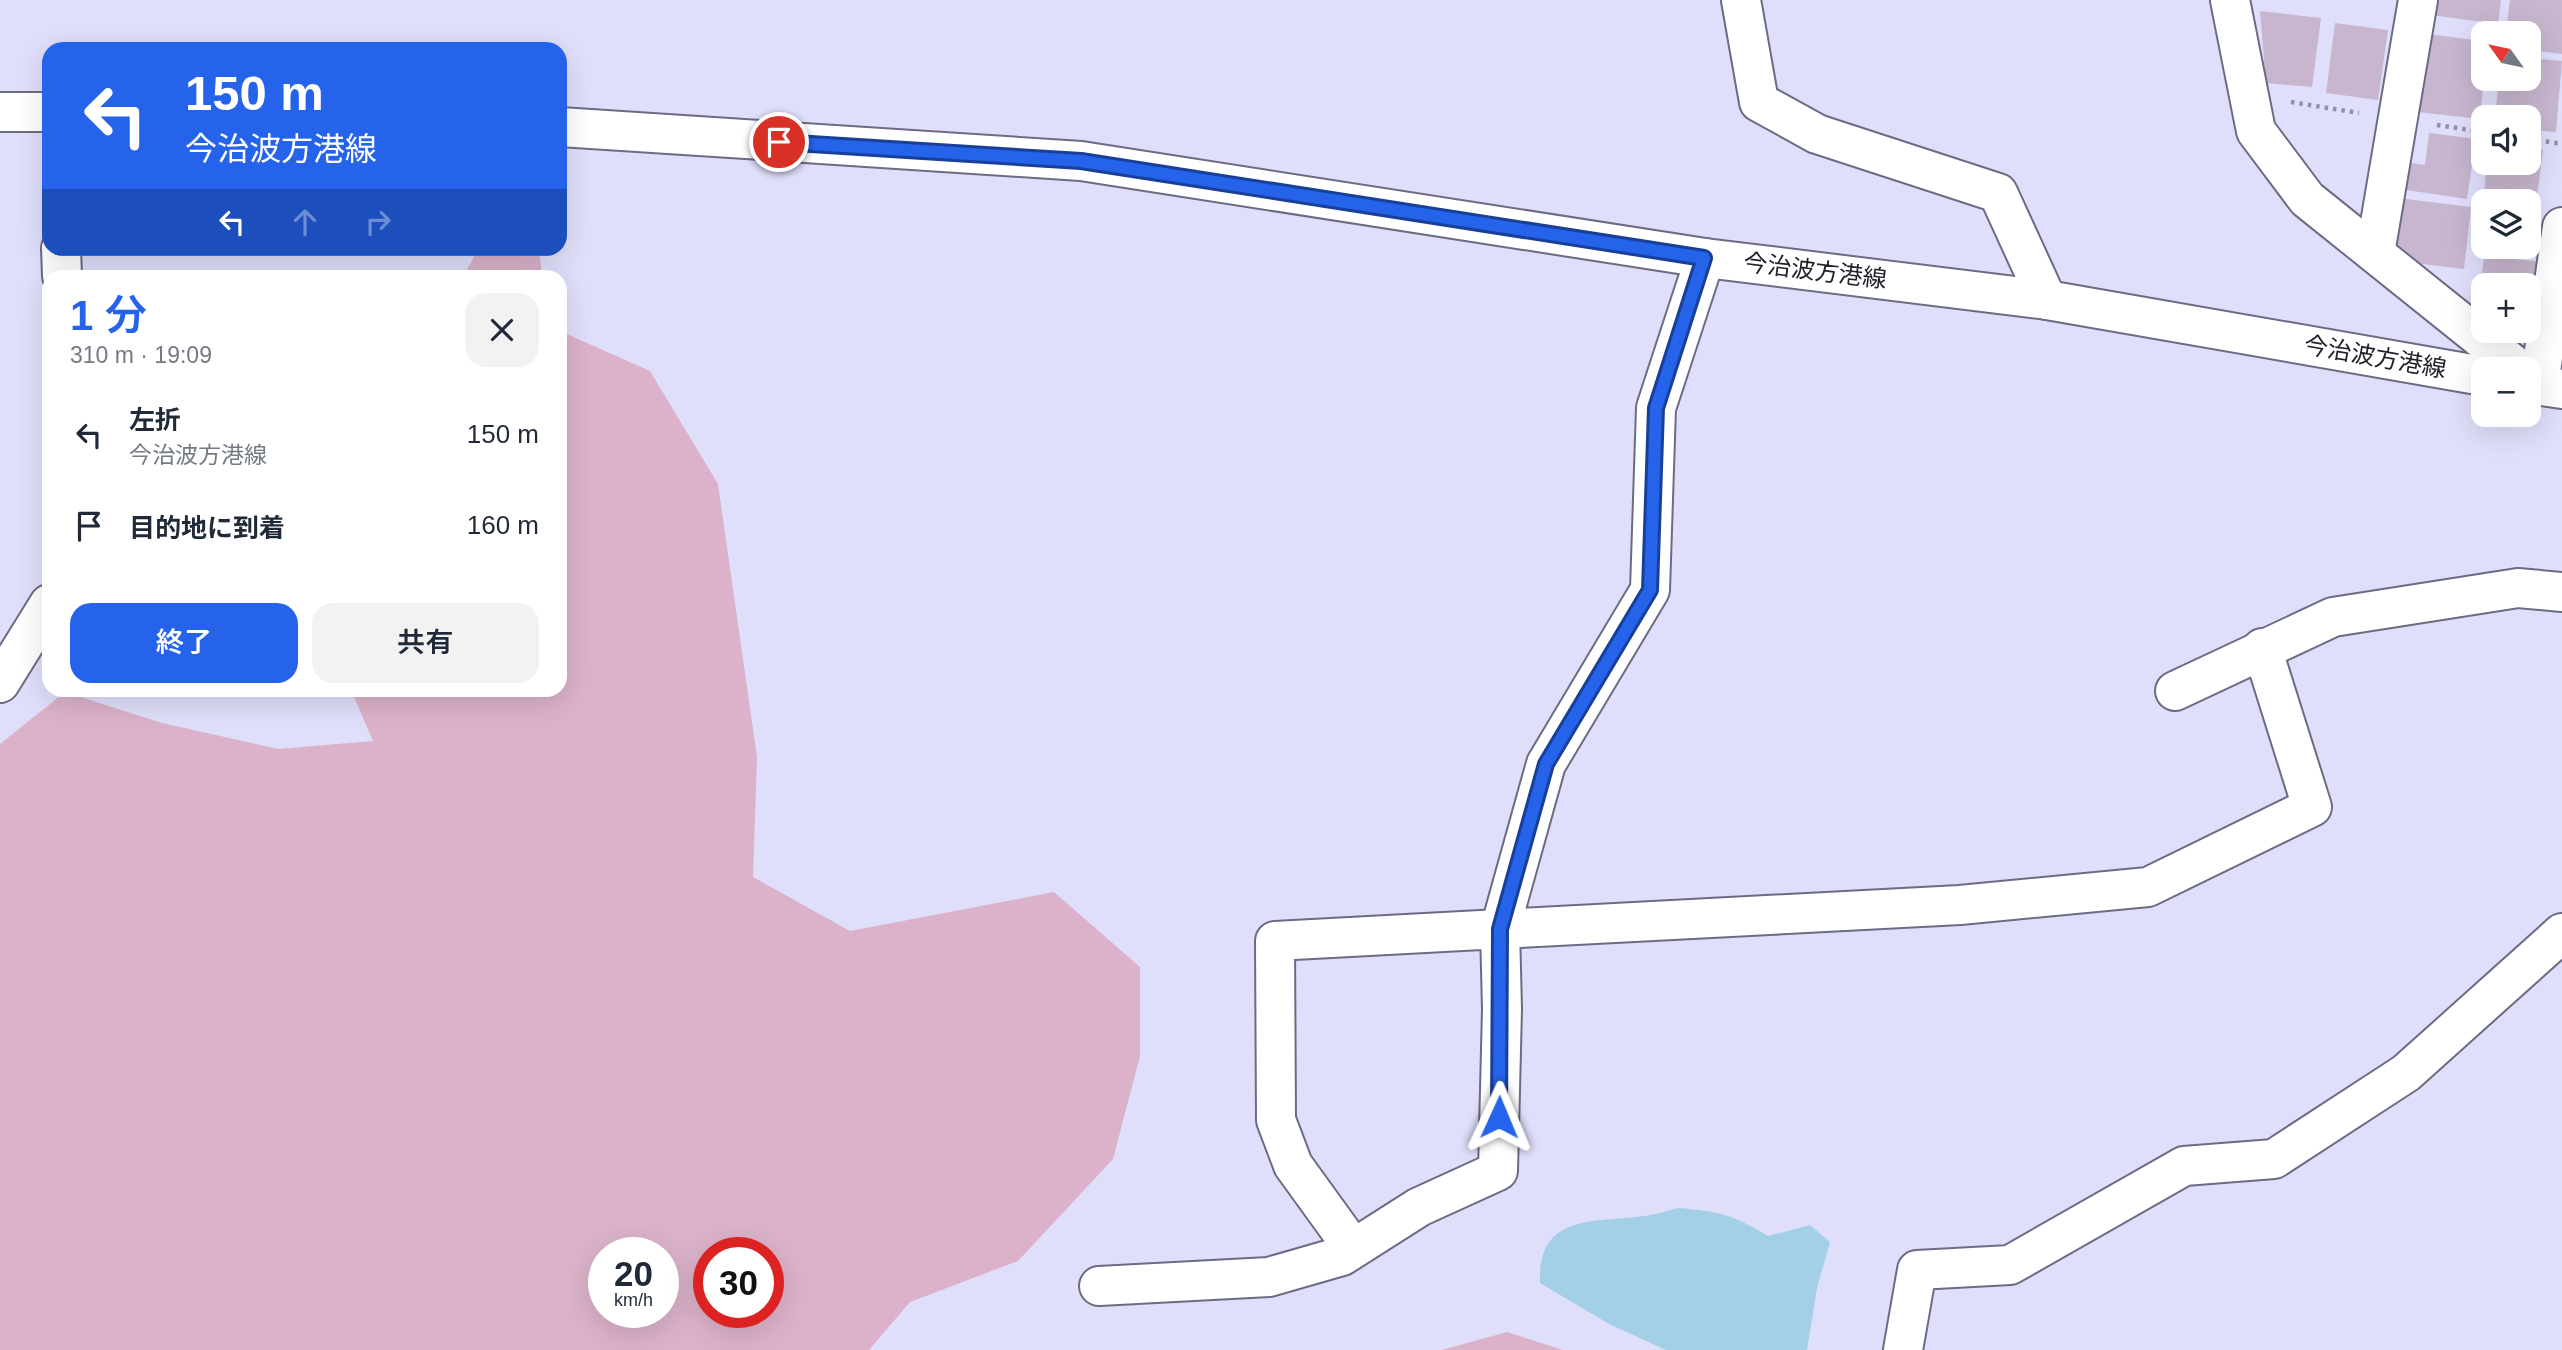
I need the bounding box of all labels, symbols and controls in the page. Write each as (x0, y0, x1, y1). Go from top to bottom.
north arrow (2471, 21, 2541, 91)
map controls (2471, 21, 2541, 427)
text: 150 m (185, 66, 324, 120)
icon: left (70, 70, 161, 161)
button: sound (2471, 105, 2541, 175)
pin (749, 112, 809, 172)
icon: arrive (760, 123, 798, 161)
text: 今治波方港線 (185, 131, 377, 167)
button: layers (2471, 189, 2541, 259)
icon: left (213, 203, 251, 241)
icon: ahead (286, 203, 324, 241)
icon: right (359, 203, 397, 241)
street label: 今治波方港線 (1742, 248, 1888, 293)
button: + (2471, 273, 2541, 343)
text: 1 分 (70, 292, 147, 339)
button: close (465, 293, 539, 367)
street label: 今治波方港線 (2302, 331, 2448, 382)
text: 310 m · 19:09 (70, 342, 212, 368)
button: − (2471, 357, 2541, 427)
text: 左折 (129, 405, 181, 435)
icon: left (70, 416, 108, 454)
text: 150 m (467, 419, 539, 449)
text: 今治波方港線 (129, 442, 267, 468)
icon: arrive (70, 507, 108, 545)
text: 160 m (467, 510, 539, 540)
text: 目的地に到着 (129, 513, 285, 543)
button: 終了 (70, 603, 298, 683)
button: 共有 (312, 603, 539, 683)
position arrow (1462, 1080, 1536, 1154)
speed limit sign: 30 (693, 1237, 784, 1328)
text: 20 (614, 1254, 653, 1293)
text: km/h (614, 1290, 653, 1310)

